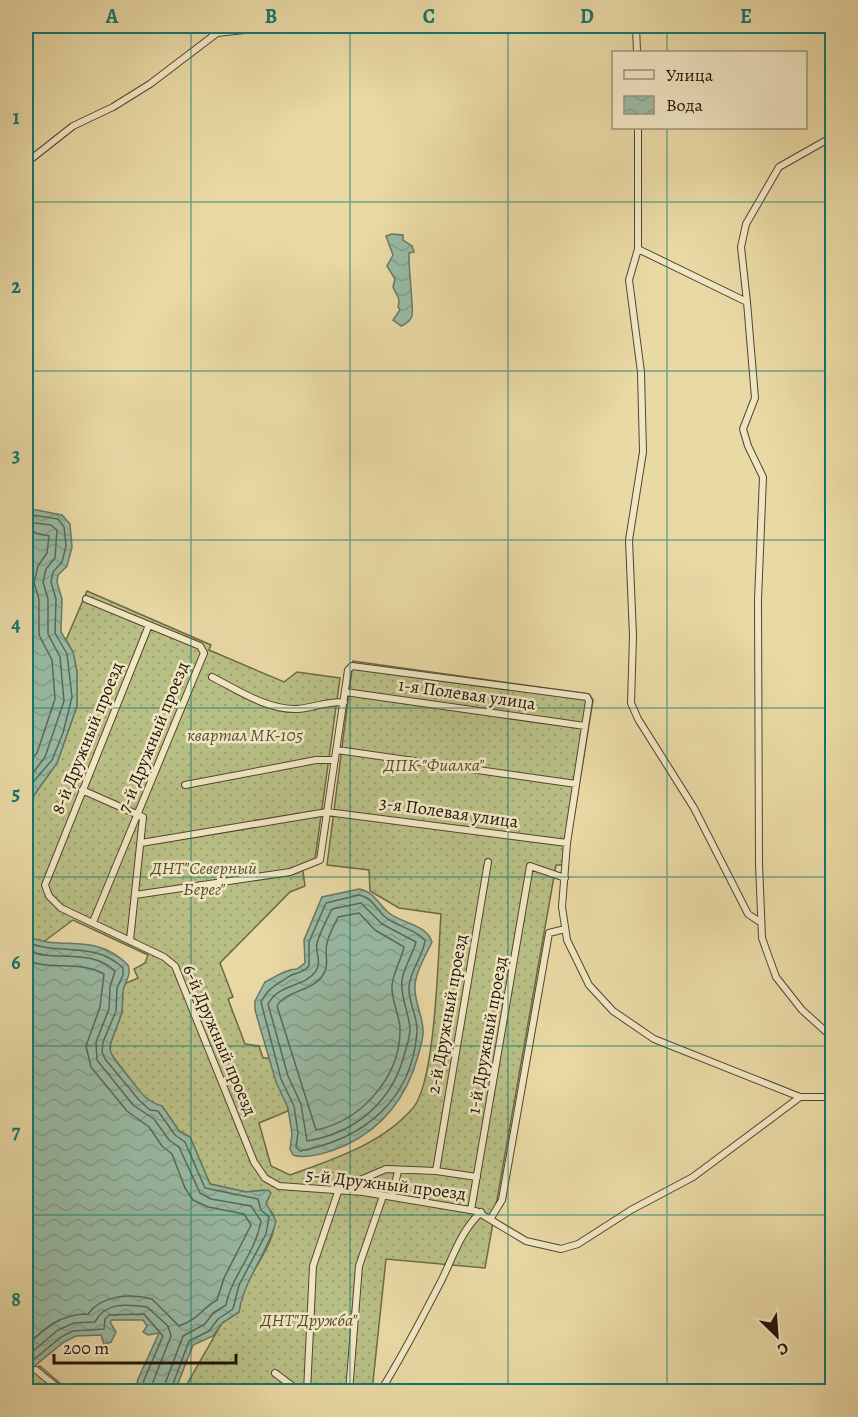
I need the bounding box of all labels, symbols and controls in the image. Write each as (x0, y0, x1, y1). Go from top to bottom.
text: A (105, 3, 119, 30)
text: B (265, 3, 277, 30)
text: C (423, 3, 435, 30)
text: D (580, 3, 594, 30)
text: E (740, 3, 752, 30)
legend (612, 51, 807, 129)
text: Улица (666, 63, 714, 87)
text: Вода (666, 93, 704, 117)
text: 1 (12, 104, 20, 131)
text: 2 (11, 273, 21, 300)
text: 3 (12, 442, 20, 469)
text: 4 (11, 611, 21, 638)
street label: 8-й Дружный проезд (45, 658, 129, 818)
street label: 7-й Дружный проезд (112, 658, 194, 816)
street label: 1-я Полевая улица (397, 672, 538, 716)
park label: квартал МК-105 (187, 723, 304, 747)
park label: ДПК "Фиалка" (382, 753, 485, 777)
text: 5 (12, 780, 20, 807)
street label: 3-я Полевая улица (378, 790, 521, 834)
park label: ДНТ"Северный Берег" (149, 856, 257, 901)
street label: 2-й Дружный проезд (421, 932, 473, 1096)
text: 6 (11, 949, 21, 976)
street label: 1-й Дружный проезд (461, 954, 513, 1116)
street label: 6-й Дружный проезд (177, 961, 263, 1119)
text: 7 (12, 1118, 21, 1145)
street label: 5-й Дружный проезд (305, 1162, 468, 1206)
text: 8 (11, 1286, 21, 1313)
north arrow (747, 1306, 807, 1366)
park label: ДНТ"Дружба" (259, 1308, 358, 1332)
scale bar (54, 1327, 236, 1365)
text: 200 m (63, 1336, 109, 1360)
text: С (774, 1337, 792, 1361)

